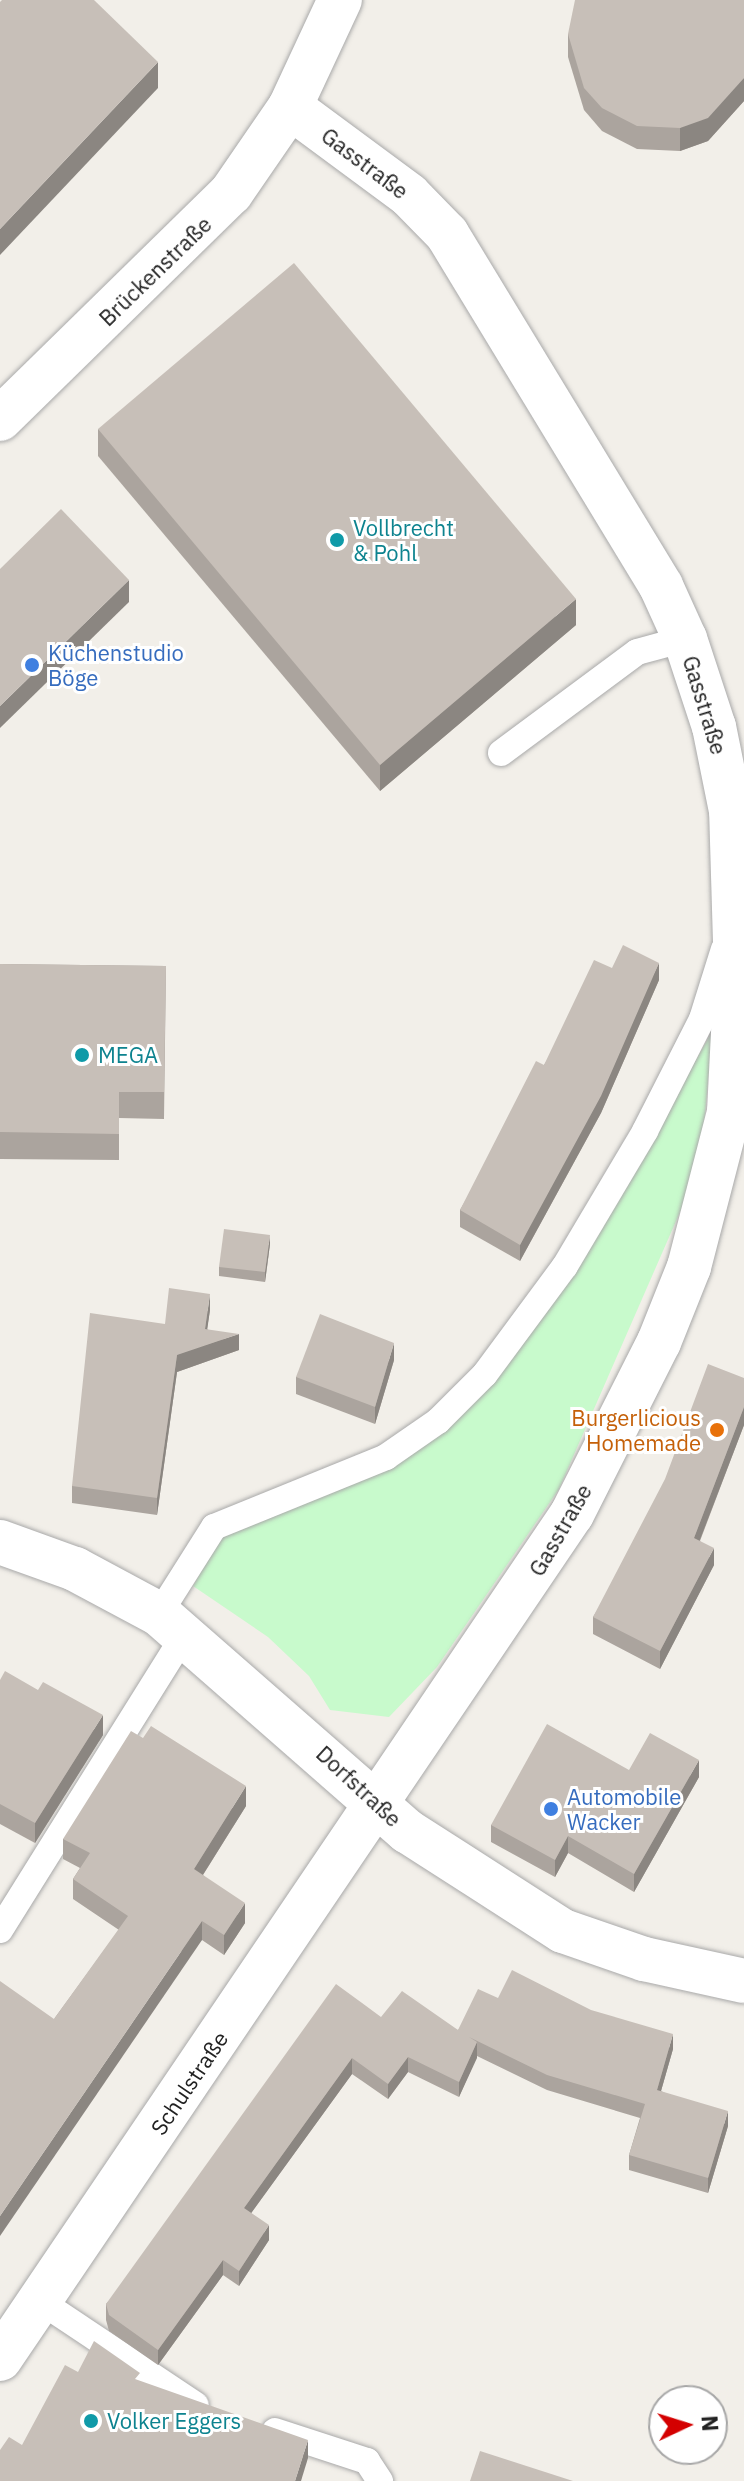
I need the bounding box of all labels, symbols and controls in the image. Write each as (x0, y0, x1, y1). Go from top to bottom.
street label: Gasstraße (316, 122, 414, 204)
street label: Brückenstraße (93, 211, 217, 331)
place label: Vollbrecht & Pohl (353, 514, 454, 566)
marker: Vollbrecht & Pohl (328, 531, 346, 549)
place label: Küchenstudio Böge (48, 639, 184, 690)
street label: Gasstraße (677, 652, 733, 758)
marker: Küchenstudio Böge (23, 656, 41, 674)
place label: MEGA (98, 1042, 158, 1068)
marker: MEGA (73, 1046, 91, 1064)
place label: Burgerlicious Homemade (571, 1404, 701, 1456)
marker: Burgerlicious Homemade (708, 1421, 726, 1439)
street label: Gasstraße (523, 1479, 597, 1581)
street label: Dorfstraße (311, 1740, 407, 1832)
place label: Automobile Wacker (567, 1783, 681, 1834)
marker: Automobile Wacker (542, 1800, 560, 1818)
street label: Schulstraße (145, 2026, 233, 2140)
north arrow (648, 2385, 728, 2465)
place label: Volker Eggers (107, 2408, 241, 2434)
marker: Volker Eggers (82, 2412, 100, 2430)
text: N (695, 2414, 725, 2432)

